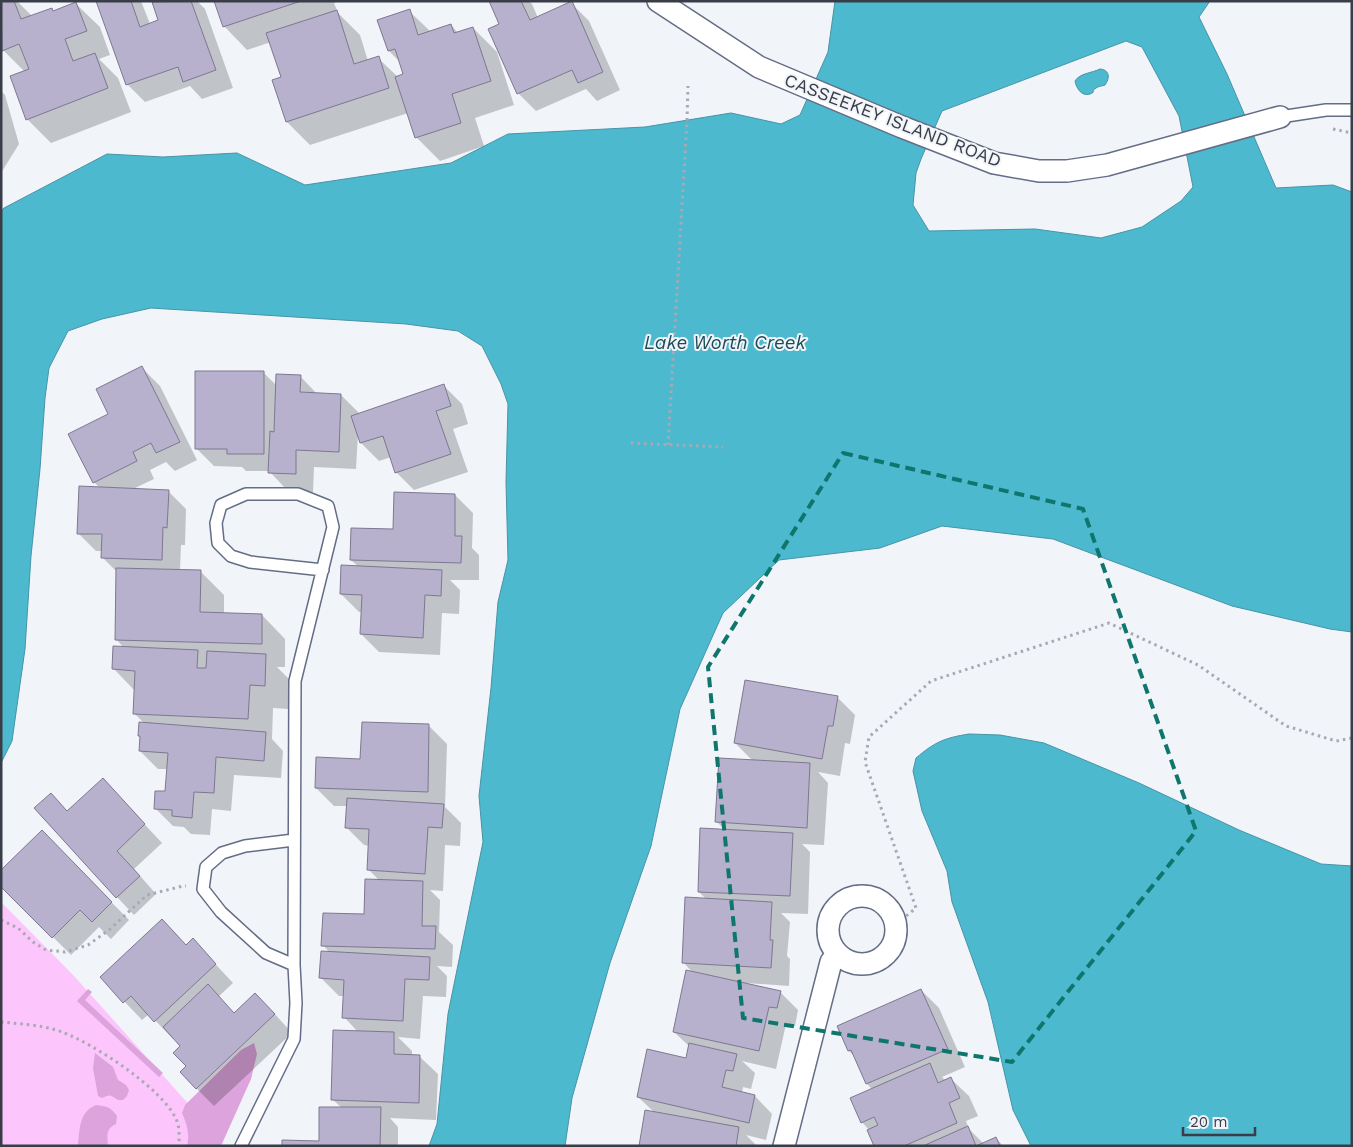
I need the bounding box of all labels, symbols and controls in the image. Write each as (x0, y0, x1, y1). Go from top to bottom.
street label: CASSEEKEY ISLAND ROAD (782, 69, 1004, 171)
water label: Lake Worth Creek (644, 331, 807, 354)
scale bar (1183, 1104, 1256, 1136)
text: 20 m (1190, 1113, 1228, 1131)

